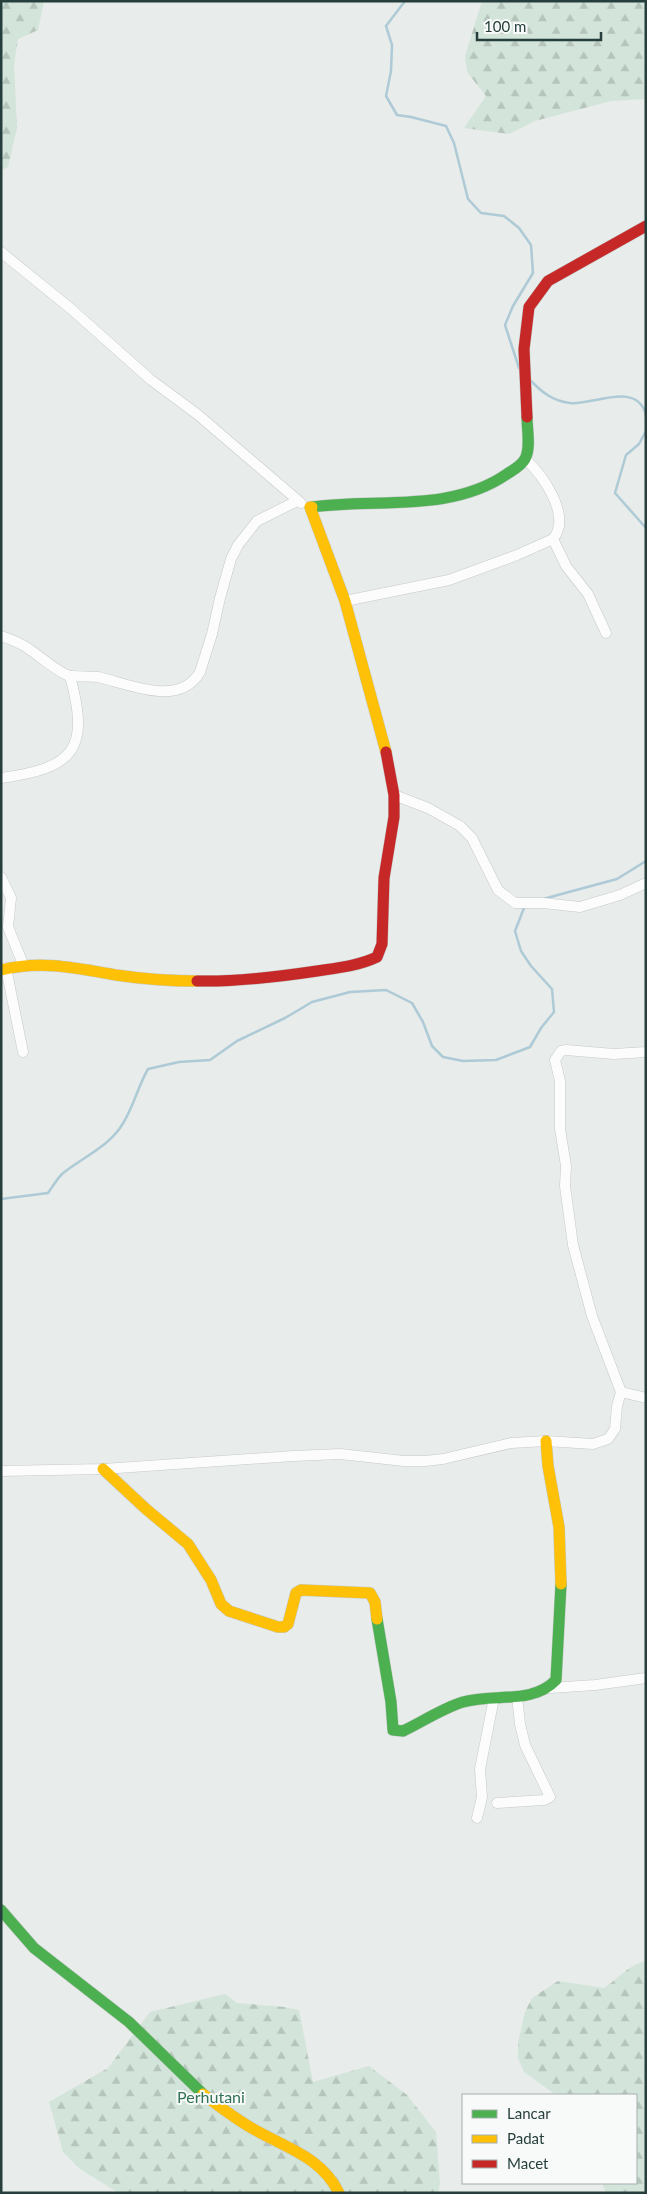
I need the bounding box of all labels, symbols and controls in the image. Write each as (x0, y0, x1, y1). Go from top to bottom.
scale bar (477, 10, 601, 42)
text: 100 m (484, 17, 526, 35)
park label: Perhutani (177, 2087, 245, 2106)
legend (462, 2094, 637, 2184)
text: Lancar (507, 2104, 551, 2122)
text: Padat (507, 2129, 545, 2147)
text: Macet (507, 2154, 549, 2172)

